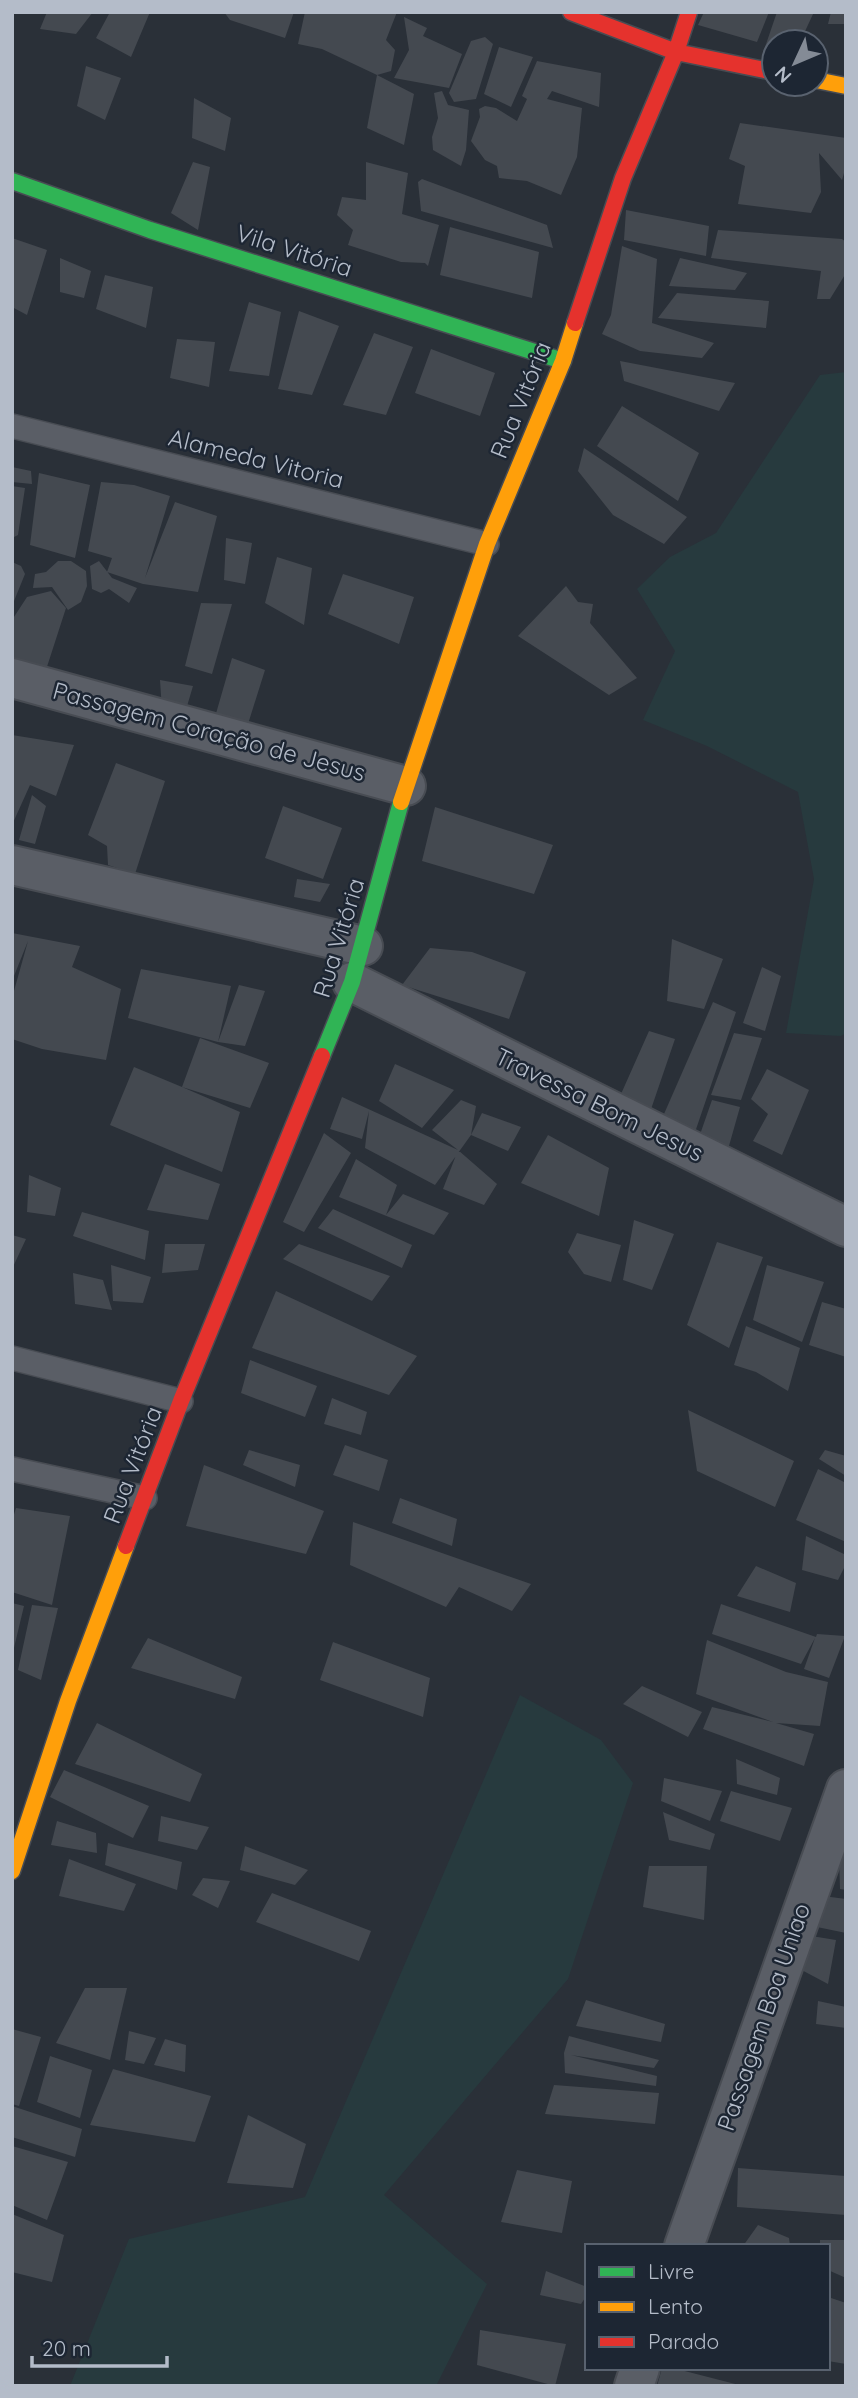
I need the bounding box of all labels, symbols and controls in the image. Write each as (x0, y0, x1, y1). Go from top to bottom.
north arrow (760, 28, 830, 98)
text: N (769, 61, 796, 88)
street label: Vila Vitória (232, 217, 356, 283)
street label: Rua Vitória (483, 337, 557, 462)
street label: Alameda Vitoria (166, 422, 347, 494)
street label: Passagem Coração de Jesus (50, 675, 369, 787)
street label: Rua Vitória (306, 874, 370, 1001)
street label: Travessa Bom Jesus (490, 1041, 709, 1168)
street label: Rua Vitória (96, 1402, 168, 1528)
street label: Passagem Boa Uniao (710, 1899, 816, 2134)
legend (585, 2244, 830, 2370)
text: Livre (648, 2258, 694, 2284)
text: Lento (648, 2293, 703, 2319)
scale bar (32, 2324, 166, 2368)
text: Parado (648, 2328, 719, 2354)
text: 20 m (42, 2335, 91, 2361)

